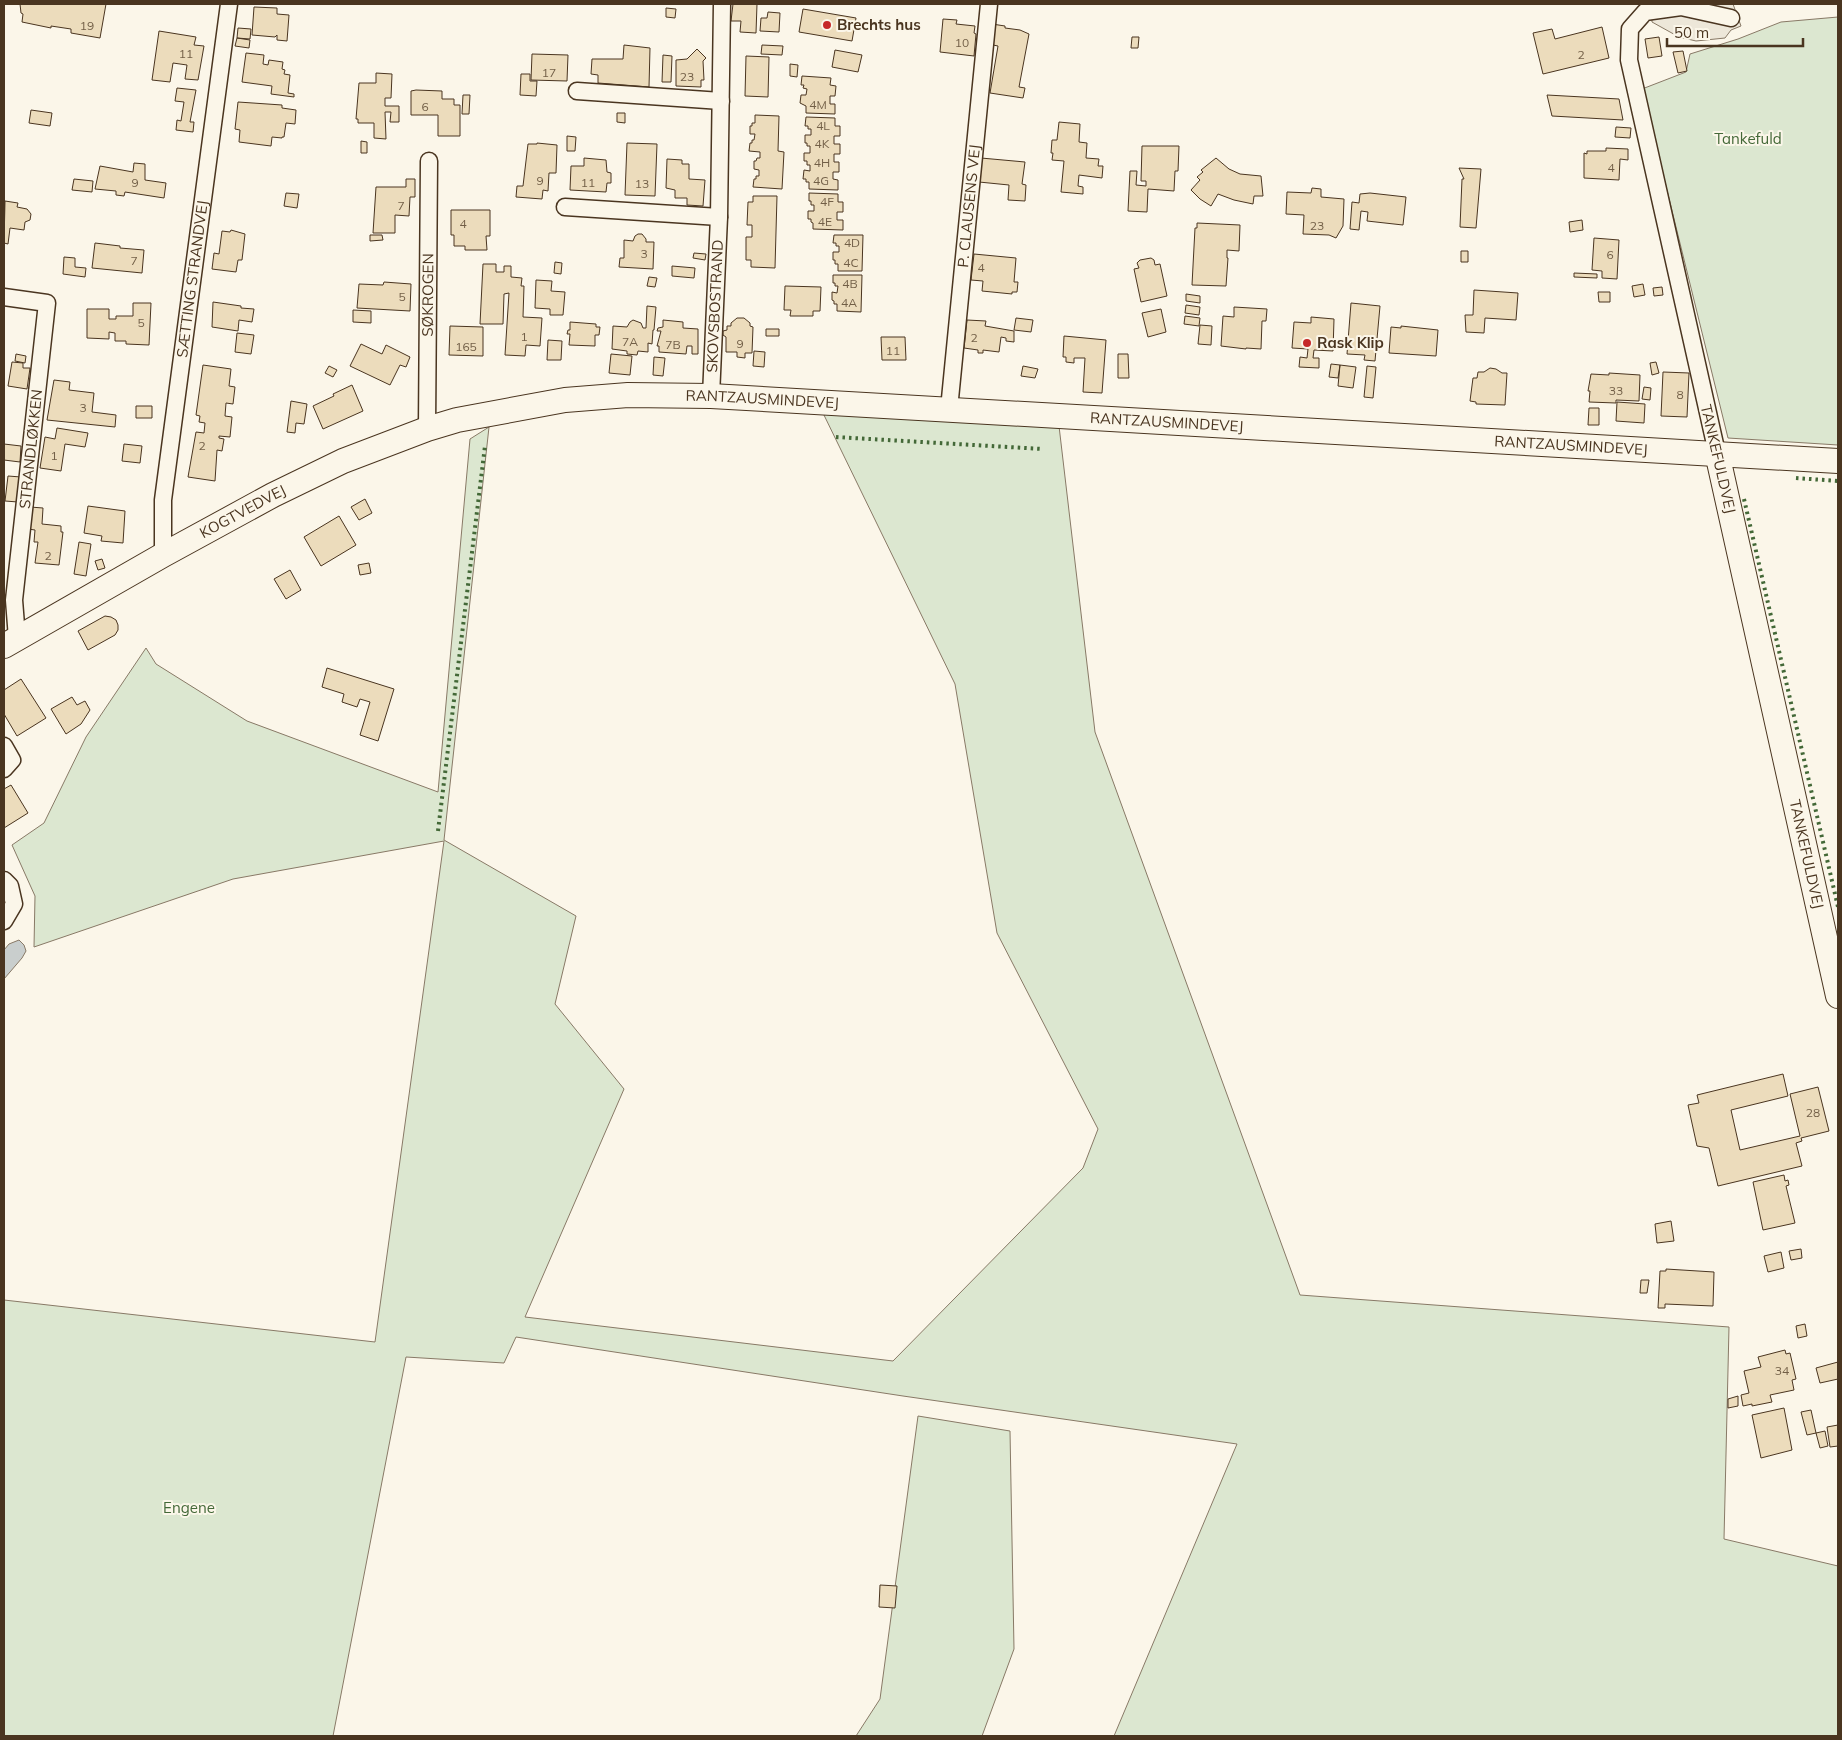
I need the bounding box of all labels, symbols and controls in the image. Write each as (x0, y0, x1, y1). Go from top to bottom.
place label: Brechts hus (837, 15, 921, 34)
scale bar (1667, 15, 1803, 47)
house number: 19 (80, 18, 94, 33)
marker: Brechts hus (821, 19, 833, 31)
text: 50 m (1674, 23, 1709, 42)
house number: 10 (955, 35, 969, 50)
house number: 11 (179, 46, 193, 61)
house number: 2 (1577, 47, 1585, 62)
house number: 17 (542, 65, 556, 80)
house number: 23 (680, 69, 694, 84)
house number: 4M (809, 97, 827, 112)
house number: 6 (421, 99, 429, 114)
house number: 4L (816, 118, 830, 133)
park label: Tankefuld (1714, 129, 1782, 148)
house number: 4K (815, 136, 830, 151)
street label: P. CLAUSENS VEJ (953, 144, 984, 268)
house number: 4H (814, 155, 830, 170)
house number: 4 (1607, 160, 1615, 175)
house number: 9 (536, 173, 544, 188)
house number: 4G (813, 173, 829, 188)
house number: 9 (131, 175, 139, 190)
house number: 11 (581, 175, 595, 190)
house number: 13 (635, 176, 649, 191)
house number: 4F (820, 194, 834, 209)
house number: 7 (397, 198, 405, 213)
street label: SÆTTING STRANDVEJ (172, 199, 212, 359)
house number: 4E (818, 214, 832, 229)
house number: 4 (459, 216, 467, 231)
house number: 23 (1310, 218, 1324, 233)
house number: 4D (844, 235, 860, 250)
street label: SKOVSBOSTRAND (702, 239, 727, 373)
house number: 3 (640, 246, 648, 261)
house number: 6 (1606, 247, 1614, 262)
house number: 7 (130, 253, 138, 268)
street label: SØKROGEN (418, 253, 437, 337)
house number: 4C (843, 255, 859, 270)
house number: 4 (977, 260, 985, 275)
house number: 4B (842, 276, 858, 291)
house number: 5 (398, 289, 406, 304)
house number: 4A (841, 295, 857, 310)
house number: 5 (137, 315, 145, 330)
house number: 1 (520, 329, 528, 344)
house number: 2 (970, 330, 978, 345)
place label: Rask Klip (1317, 333, 1384, 352)
house number: 7A (622, 334, 638, 349)
house number: 9 (736, 336, 744, 351)
house number: 7B (665, 337, 681, 352)
marker: Rask Klip (1301, 337, 1313, 349)
house number: 165 (455, 339, 477, 354)
house number: 11 (886, 343, 900, 358)
house number: 33 (1609, 383, 1623, 398)
street label: RANTZAUSMINDEVEJ (685, 386, 840, 412)
house number: 8 (1676, 387, 1684, 402)
street label: STRANDLØKKEN (15, 388, 46, 510)
house number: 3 (79, 400, 87, 415)
street label: TANKEFULDVEJ (1697, 403, 1740, 515)
street label: RANTZAUSMINDEVEJ (1089, 408, 1244, 436)
street label: RANTZAUSMINDEVEJ (1494, 431, 1648, 459)
house number: 2 (198, 438, 206, 453)
house number: 1 (50, 448, 58, 463)
street label: KOGTVEDVEJ (196, 480, 289, 542)
house number: 2 (44, 548, 52, 563)
street label: TANKEFULDVEJ (1785, 798, 1828, 910)
house number: 28 (1806, 1105, 1820, 1120)
house number: 34 (1775, 1363, 1789, 1378)
park label: Engene (163, 1498, 215, 1517)

